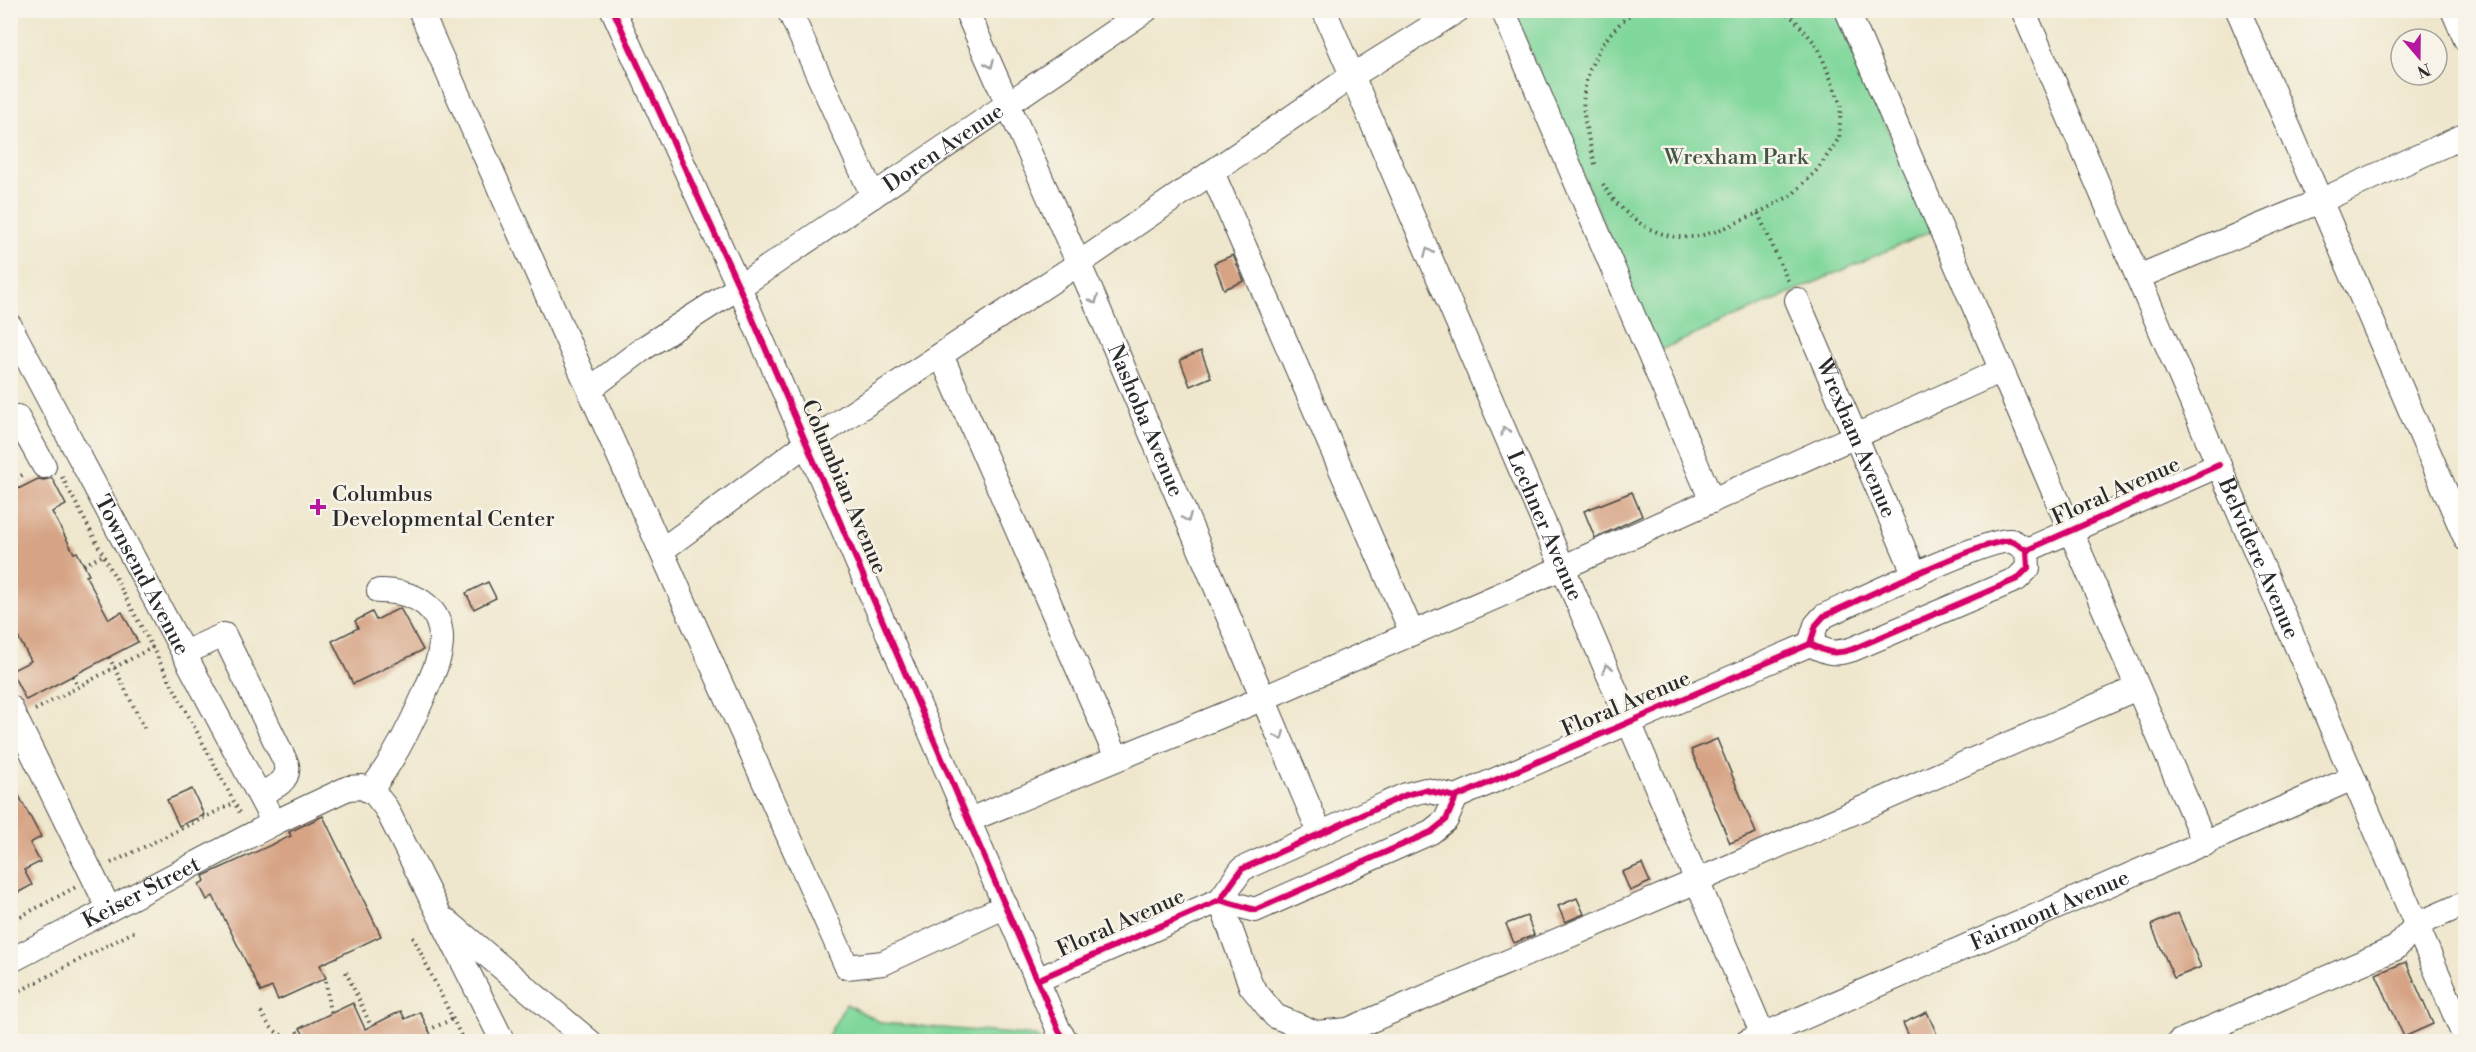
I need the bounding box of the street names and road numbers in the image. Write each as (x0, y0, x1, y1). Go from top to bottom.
street label: Doren Avenue (878, 97, 1009, 198)
street label: Nashoba Avenue (1101, 340, 1190, 501)
street label: Wrexham Avenue (1810, 353, 1902, 522)
street label: Columbian Avenue (795, 396, 893, 578)
street label: Lechner Avenue (1501, 447, 1589, 605)
street label: Floral Avenue (2048, 451, 2184, 531)
street label: Belvidere Avenue (2212, 473, 2305, 643)
street label: Townsend Avenue (89, 490, 196, 660)
street label: Floral Avenue (1557, 665, 1695, 743)
street label: Keiser Street (78, 851, 205, 934)
street label: Fairmont Avenue (1966, 864, 2133, 957)
street label: Floral Avenue (1053, 883, 1189, 963)

